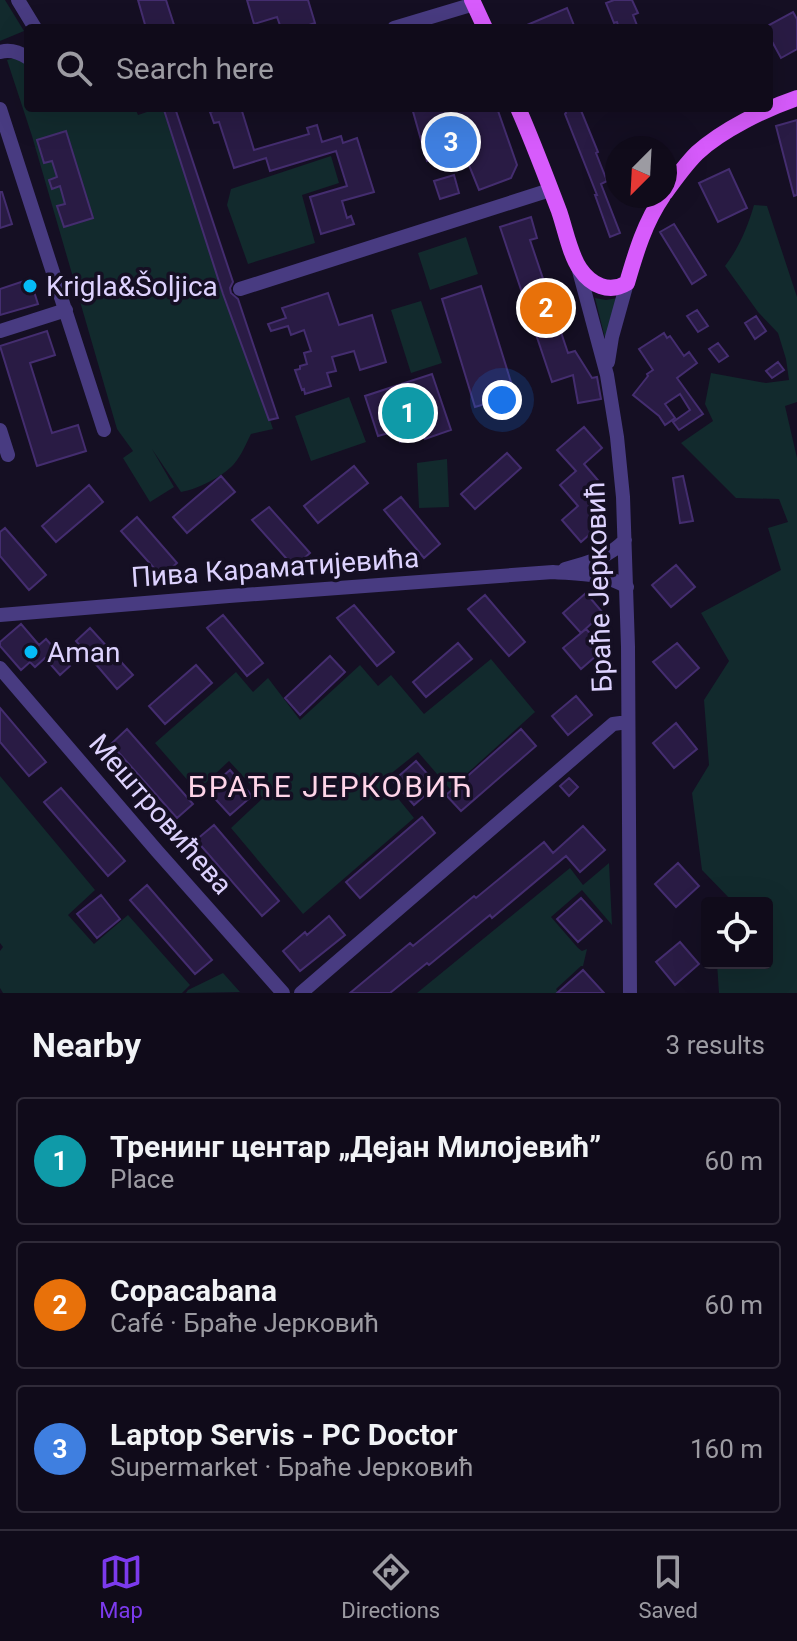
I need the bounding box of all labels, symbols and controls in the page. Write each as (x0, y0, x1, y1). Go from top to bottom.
search box (24, 24, 773, 112)
icon: search (52, 46, 96, 90)
text: Search here (116, 51, 274, 86)
pin: 3 (425, 112, 477, 172)
north arrow (605, 136, 677, 208)
place label: Krigla&Šoljica (46, 270, 218, 303)
marker: Krigla&Šoljica (21, 277, 39, 295)
pin: 2 (520, 278, 572, 338)
your location (482, 380, 522, 420)
pin: 1 (382, 383, 434, 443)
street label: Браће Јерковић (578, 481, 619, 693)
street label: Пива Караматијевића (130, 541, 420, 594)
place label: Aman (47, 636, 121, 669)
marker: Aman (22, 643, 40, 661)
street label: Мештровићева (82, 728, 239, 901)
district label: БРАЋЕ ЈЕРКОВИЋ (188, 769, 474, 804)
map controls (701, 897, 773, 969)
button: locate (701, 897, 773, 969)
text: Nearby (32, 1025, 141, 1065)
text: 3 results (666, 1030, 765, 1060)
text: Тренинг центар „Дејан Милојевић” (110, 1129, 601, 1164)
text: 1 (53, 1146, 67, 1176)
text: 60 m (705, 1146, 763, 1176)
text: Place (110, 1164, 174, 1194)
text: Copacabana (110, 1273, 277, 1308)
text: 2 (53, 1290, 67, 1320)
text: 60 m (705, 1290, 763, 1320)
text: Café · Браће Јерковић (110, 1308, 379, 1338)
text: Laptop Servis - PC Doctor (110, 1417, 458, 1452)
text: 3 (53, 1434, 67, 1464)
text: 160 m (690, 1434, 763, 1464)
text: Supermarket · Браће Јерковић (110, 1452, 474, 1482)
tab: Map (99, 1550, 143, 1623)
tab: Directions (341, 1550, 440, 1623)
tab: Saved (638, 1550, 698, 1623)

